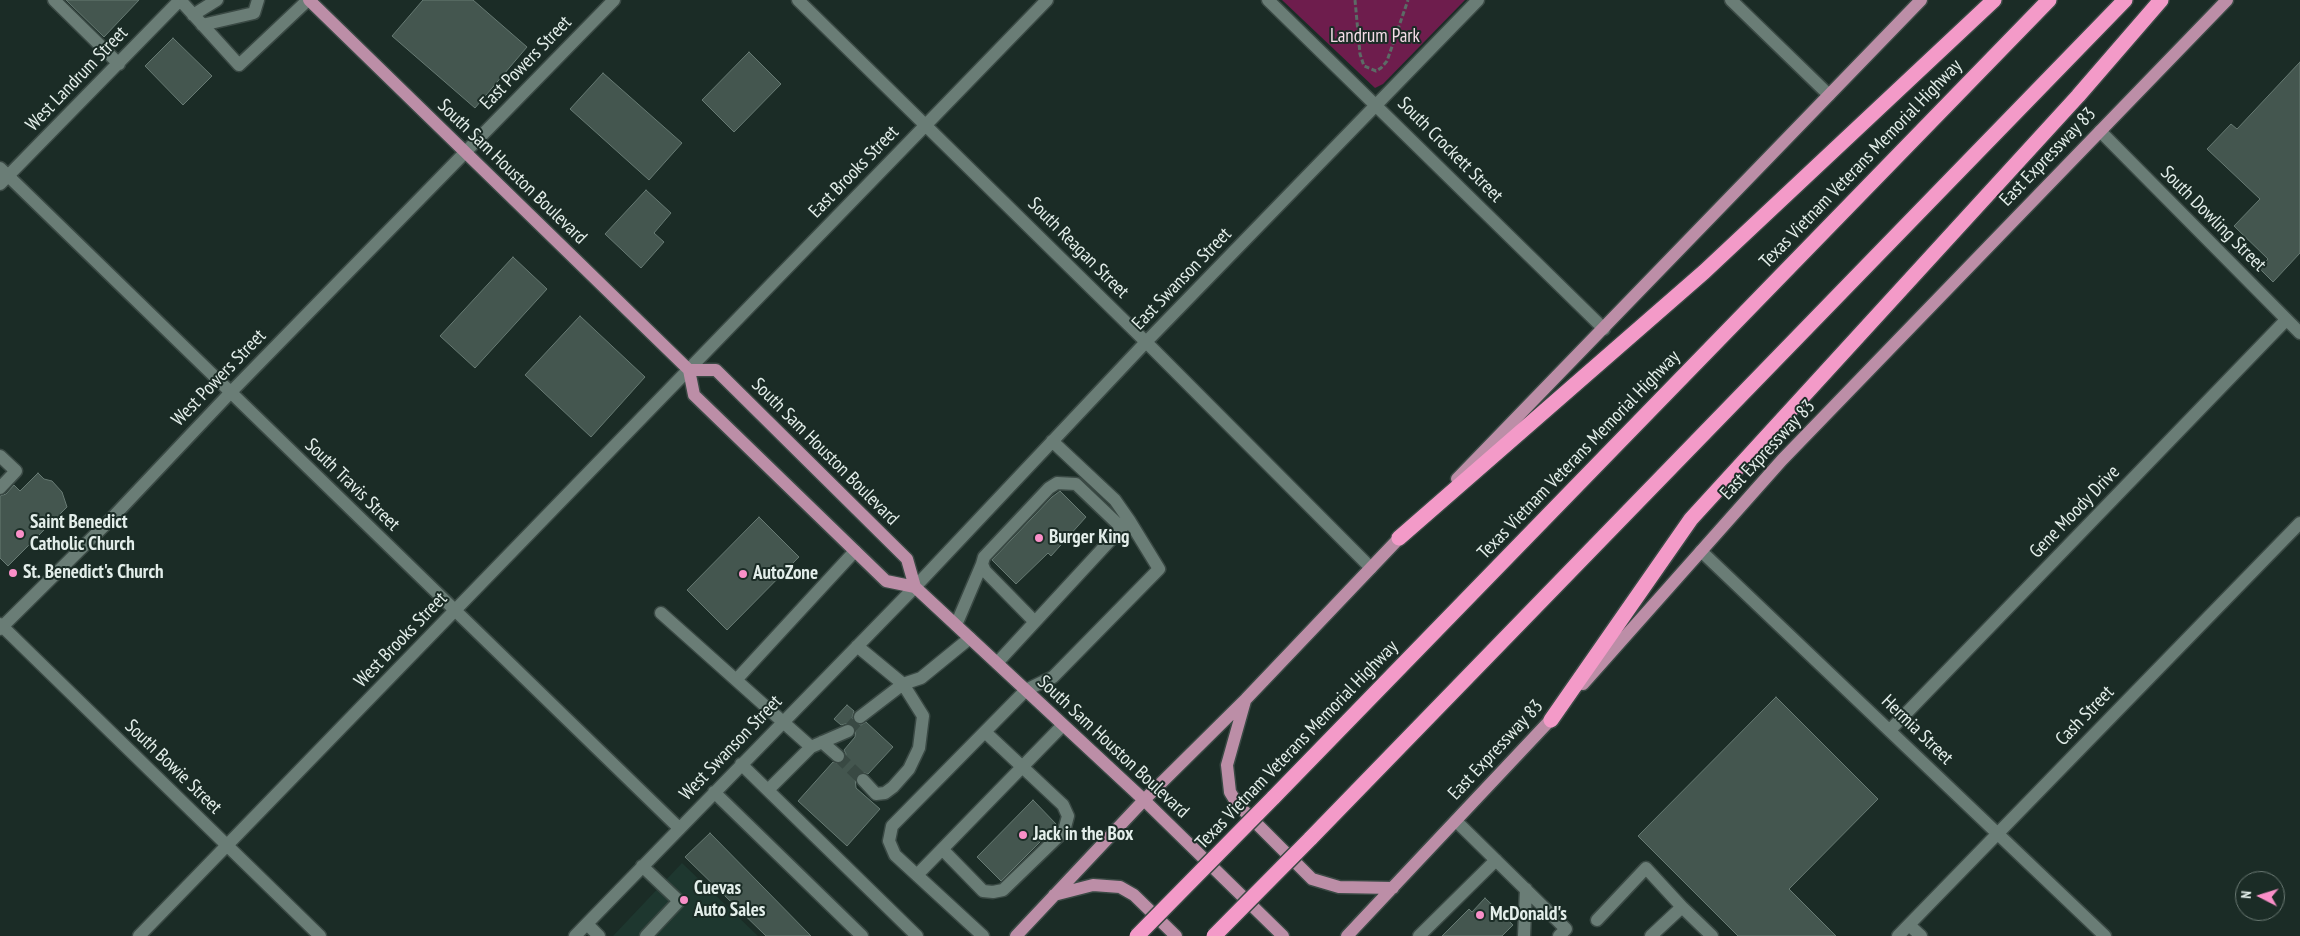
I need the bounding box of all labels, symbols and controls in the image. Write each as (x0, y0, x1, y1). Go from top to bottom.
street label: East Powers Street (476, 11, 576, 115)
street label: West Landrum Street (21, 22, 133, 136)
park label: Landrum Park (1330, 26, 1420, 48)
street label: Texas Vietnam Veterans Memorial Highway (1755, 55, 1967, 273)
street label: South Crockett Street (1393, 93, 1507, 207)
street label: South Sam Houston Boulevard (433, 95, 591, 249)
street label: East Expressway 83 (1995, 103, 2101, 211)
street label: East Brooks Street (804, 121, 904, 223)
street label: South Dowling Street (2155, 161, 2271, 277)
street label: South Reagan Street (1023, 193, 1133, 303)
street label: East Swanson Street (1128, 223, 1236, 335)
street label: West Powers Street (167, 325, 271, 431)
street label: Texas Vietnam Veterans Memorial Highway (1473, 346, 1685, 564)
street label: South Sam Houston Boulevard (747, 374, 903, 530)
street label: East Expressway 83 (1716, 395, 1820, 505)
street label: South Travis Street (300, 434, 404, 536)
street label: Gene Moody Drive (2025, 461, 2125, 563)
place label: Saint Benedict Catholic Church (30, 512, 135, 556)
place label: Burger King (1049, 527, 1129, 549)
marker: Saint Benedict Catholic Church (14, 528, 26, 540)
marker: Burger King (1033, 532, 1045, 544)
place label: St. Benedict's Church (23, 562, 164, 584)
place label: AutoZone (753, 563, 818, 585)
marker: St. Benedict's Church (7, 567, 19, 579)
marker: AutoZone (737, 568, 749, 580)
street label: West Brooks Street (350, 588, 452, 692)
street label: Texas Vietnam Veterans Memorial Highway (1191, 636, 1403, 854)
street label: South Sam Houston Boulevard (1033, 671, 1193, 823)
street label: Cash Street (2051, 681, 2119, 751)
street label: Hermia Street (1876, 690, 1958, 770)
street label: West Swanson Street (675, 691, 787, 805)
street label: East Expressway 83 (1444, 695, 1548, 805)
street label: South Bowie Street (120, 715, 226, 819)
place label: Jack in the Box (1033, 824, 1133, 846)
marker: Jack in the Box (1017, 829, 1029, 841)
north arrow (2235, 871, 2285, 921)
place label: Cuevas Auto Sales (694, 878, 765, 922)
text: N (2237, 890, 2255, 899)
marker: Cuevas Auto Sales (678, 894, 690, 906)
place label: McDonald's (1490, 904, 1567, 926)
marker: McDonald's (1474, 909, 1486, 921)

